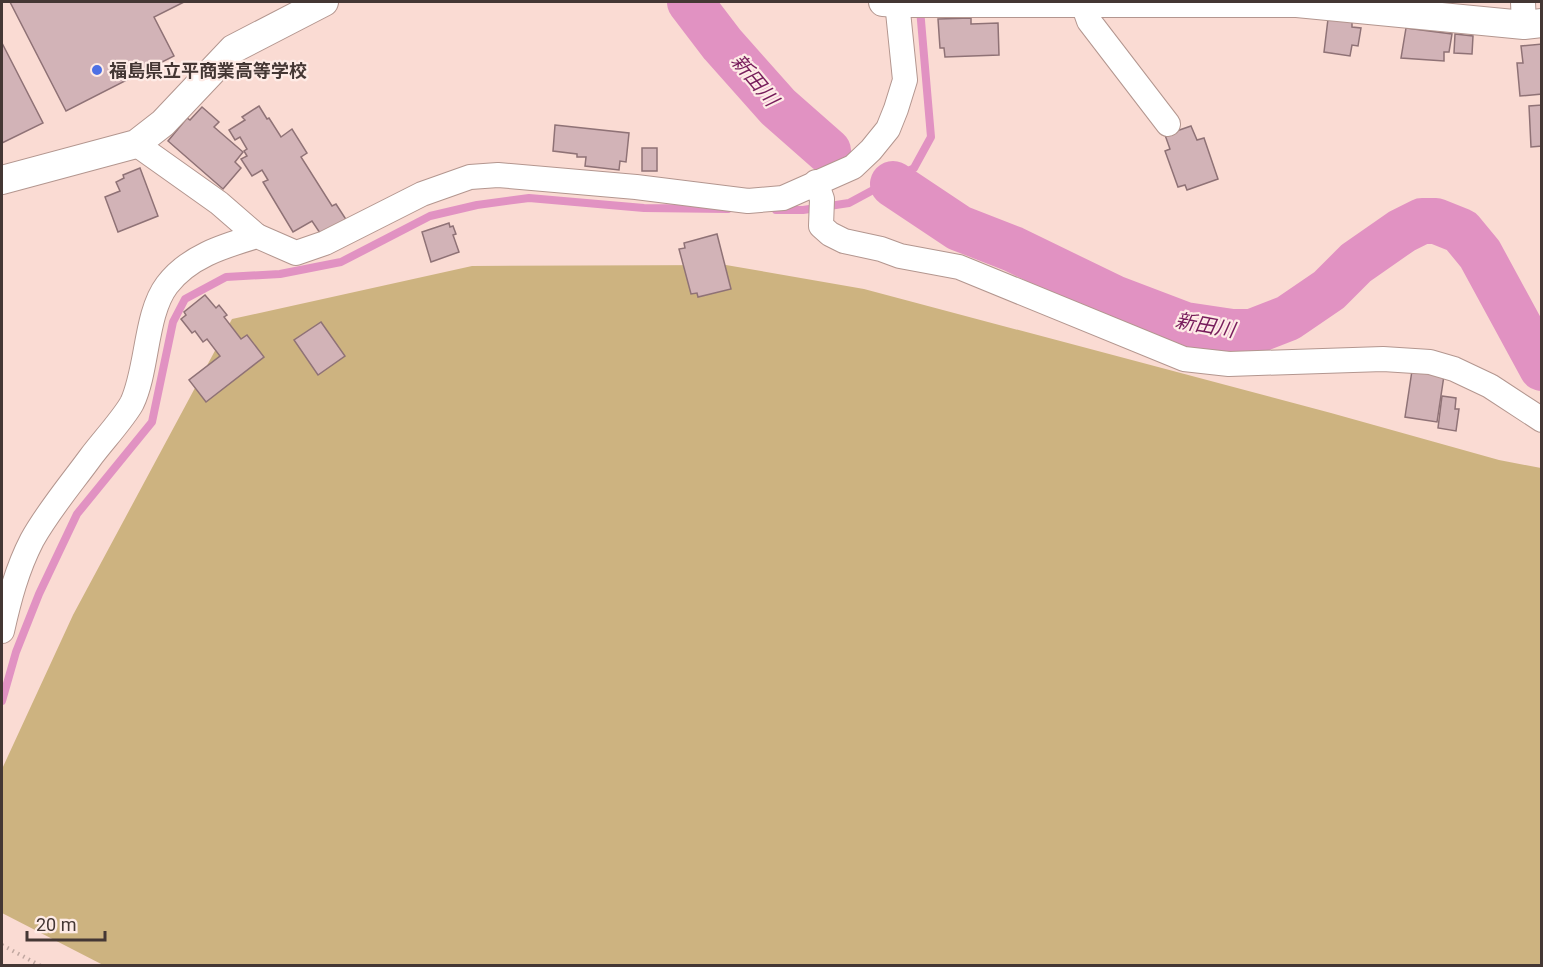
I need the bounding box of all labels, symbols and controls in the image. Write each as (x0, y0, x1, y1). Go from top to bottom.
water label: 新田川 (727, 49, 785, 112)
place label: 福島県立平商業高等学校 (109, 60, 307, 81)
marker: 福島県立平商業高等学校 (90, 63, 104, 77)
water label: 新田川 (1173, 308, 1239, 342)
scale bar (27, 904, 105, 942)
text: 20 m (36, 914, 76, 935)

